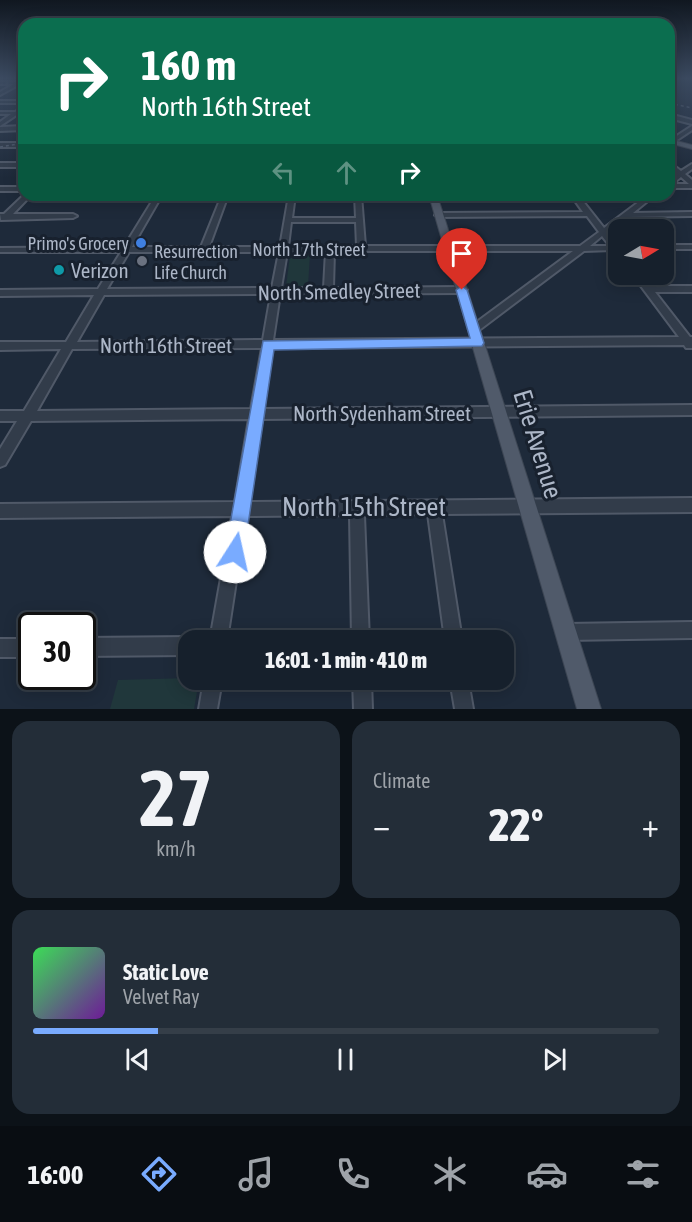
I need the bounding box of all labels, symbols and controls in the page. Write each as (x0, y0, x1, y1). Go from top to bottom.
text: 160 m (141, 41, 236, 89)
icon: right (42, 42, 120, 120)
text: North 16th Street (141, 91, 311, 122)
icon: left (267, 156, 300, 189)
icon: ahead (330, 156, 363, 189)
icon: right (393, 156, 426, 189)
north arrow (608, 219, 674, 285)
map controls (608, 219, 674, 285)
pin (436, 228, 487, 290)
place label: Primo's Grocery (27, 233, 129, 254)
marker: Primo's Grocery (134, 236, 148, 250)
icon: arrive (445, 237, 478, 270)
street label: North 17th Street (252, 239, 366, 260)
place label: Resurrection Life Church (154, 241, 238, 283)
marker: Resurrection Life Church (135, 254, 149, 268)
place label: Verizon (71, 258, 129, 282)
marker: Verizon (52, 263, 66, 277)
street label: North Smedley Street (257, 278, 421, 304)
street label: North 16th Street (100, 333, 232, 357)
street label: Erie Avenue (507, 386, 569, 502)
street label: North Sydenham Street (293, 401, 471, 425)
street label: North 15th Street (282, 492, 446, 522)
position arrow (203, 520, 267, 584)
speed limit sign: 30 (18, 612, 96, 690)
text: 16:01 · 1 min · 410 m (265, 647, 427, 673)
text: 27 (139, 753, 213, 843)
text: Climate (373, 769, 430, 792)
text: 22° (489, 799, 543, 851)
text: − (373, 806, 390, 844)
text: + (642, 806, 659, 844)
text: km/h (156, 837, 196, 860)
text: Static Love (123, 959, 209, 985)
text: Velvet Ray (123, 985, 200, 1008)
icon: previous (121, 1043, 154, 1076)
icon: pause (329, 1043, 362, 1076)
icon: next (538, 1043, 571, 1076)
icon: directions (138, 1153, 180, 1195)
icon: music (235, 1153, 277, 1195)
icon: phone (332, 1153, 374, 1195)
icon: climate (429, 1153, 471, 1195)
icon: car (526, 1153, 568, 1195)
icon: filters (622, 1153, 664, 1195)
text: 16:00 (27, 1159, 84, 1190)

